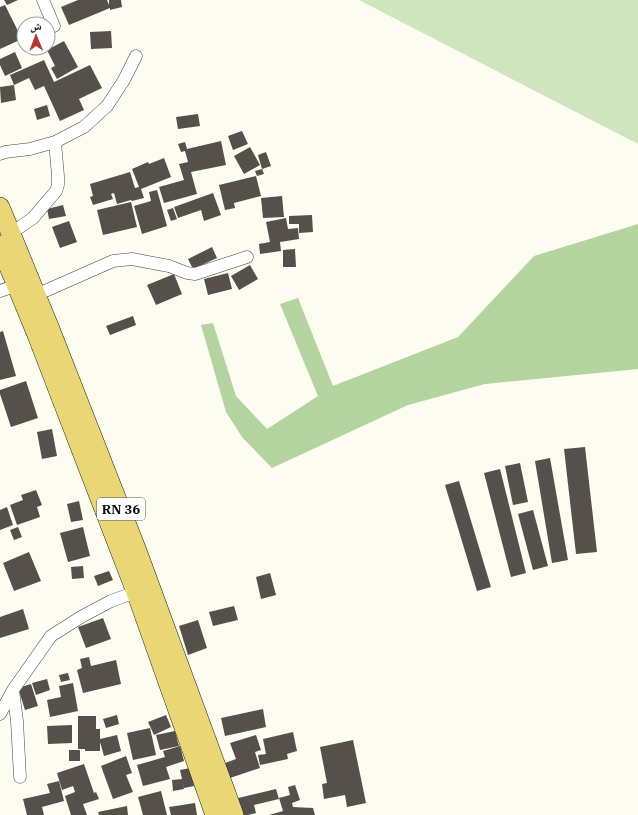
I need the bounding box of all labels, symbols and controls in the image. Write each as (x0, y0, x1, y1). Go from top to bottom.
north arrow (16, 16, 56, 56)
text: ش (30, 19, 42, 34)
road number: RN 36 (97, 498, 145, 520)

